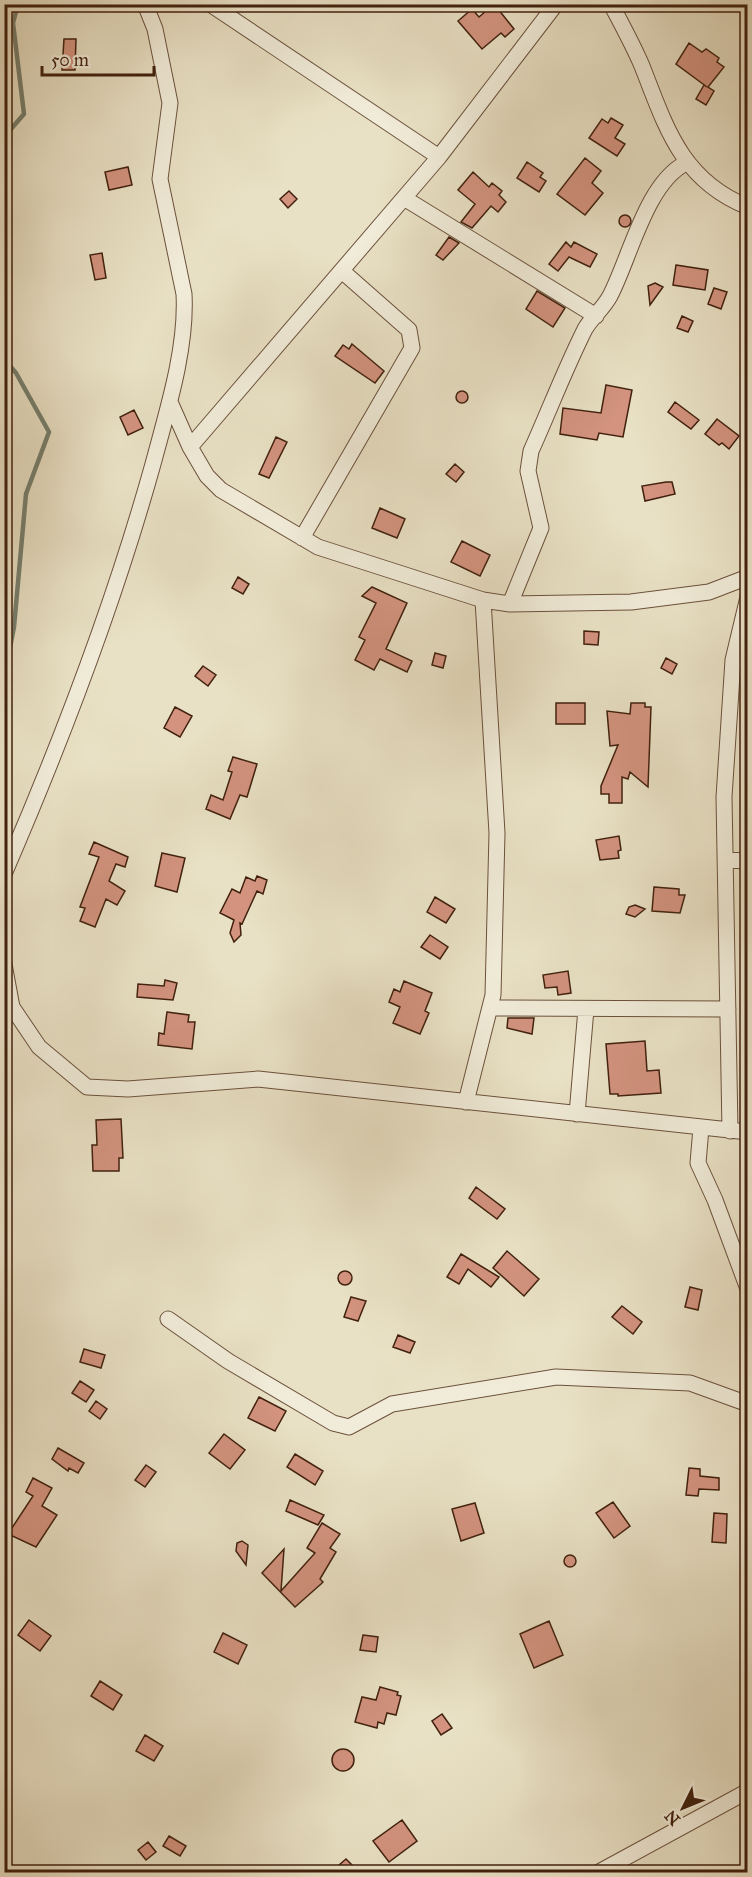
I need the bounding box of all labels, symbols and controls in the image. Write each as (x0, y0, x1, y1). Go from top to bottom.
scale bar (42, 39, 154, 77)
text: 50 m (51, 49, 89, 71)
north arrow (653, 1778, 713, 1838)
text: N (661, 1806, 684, 1829)

